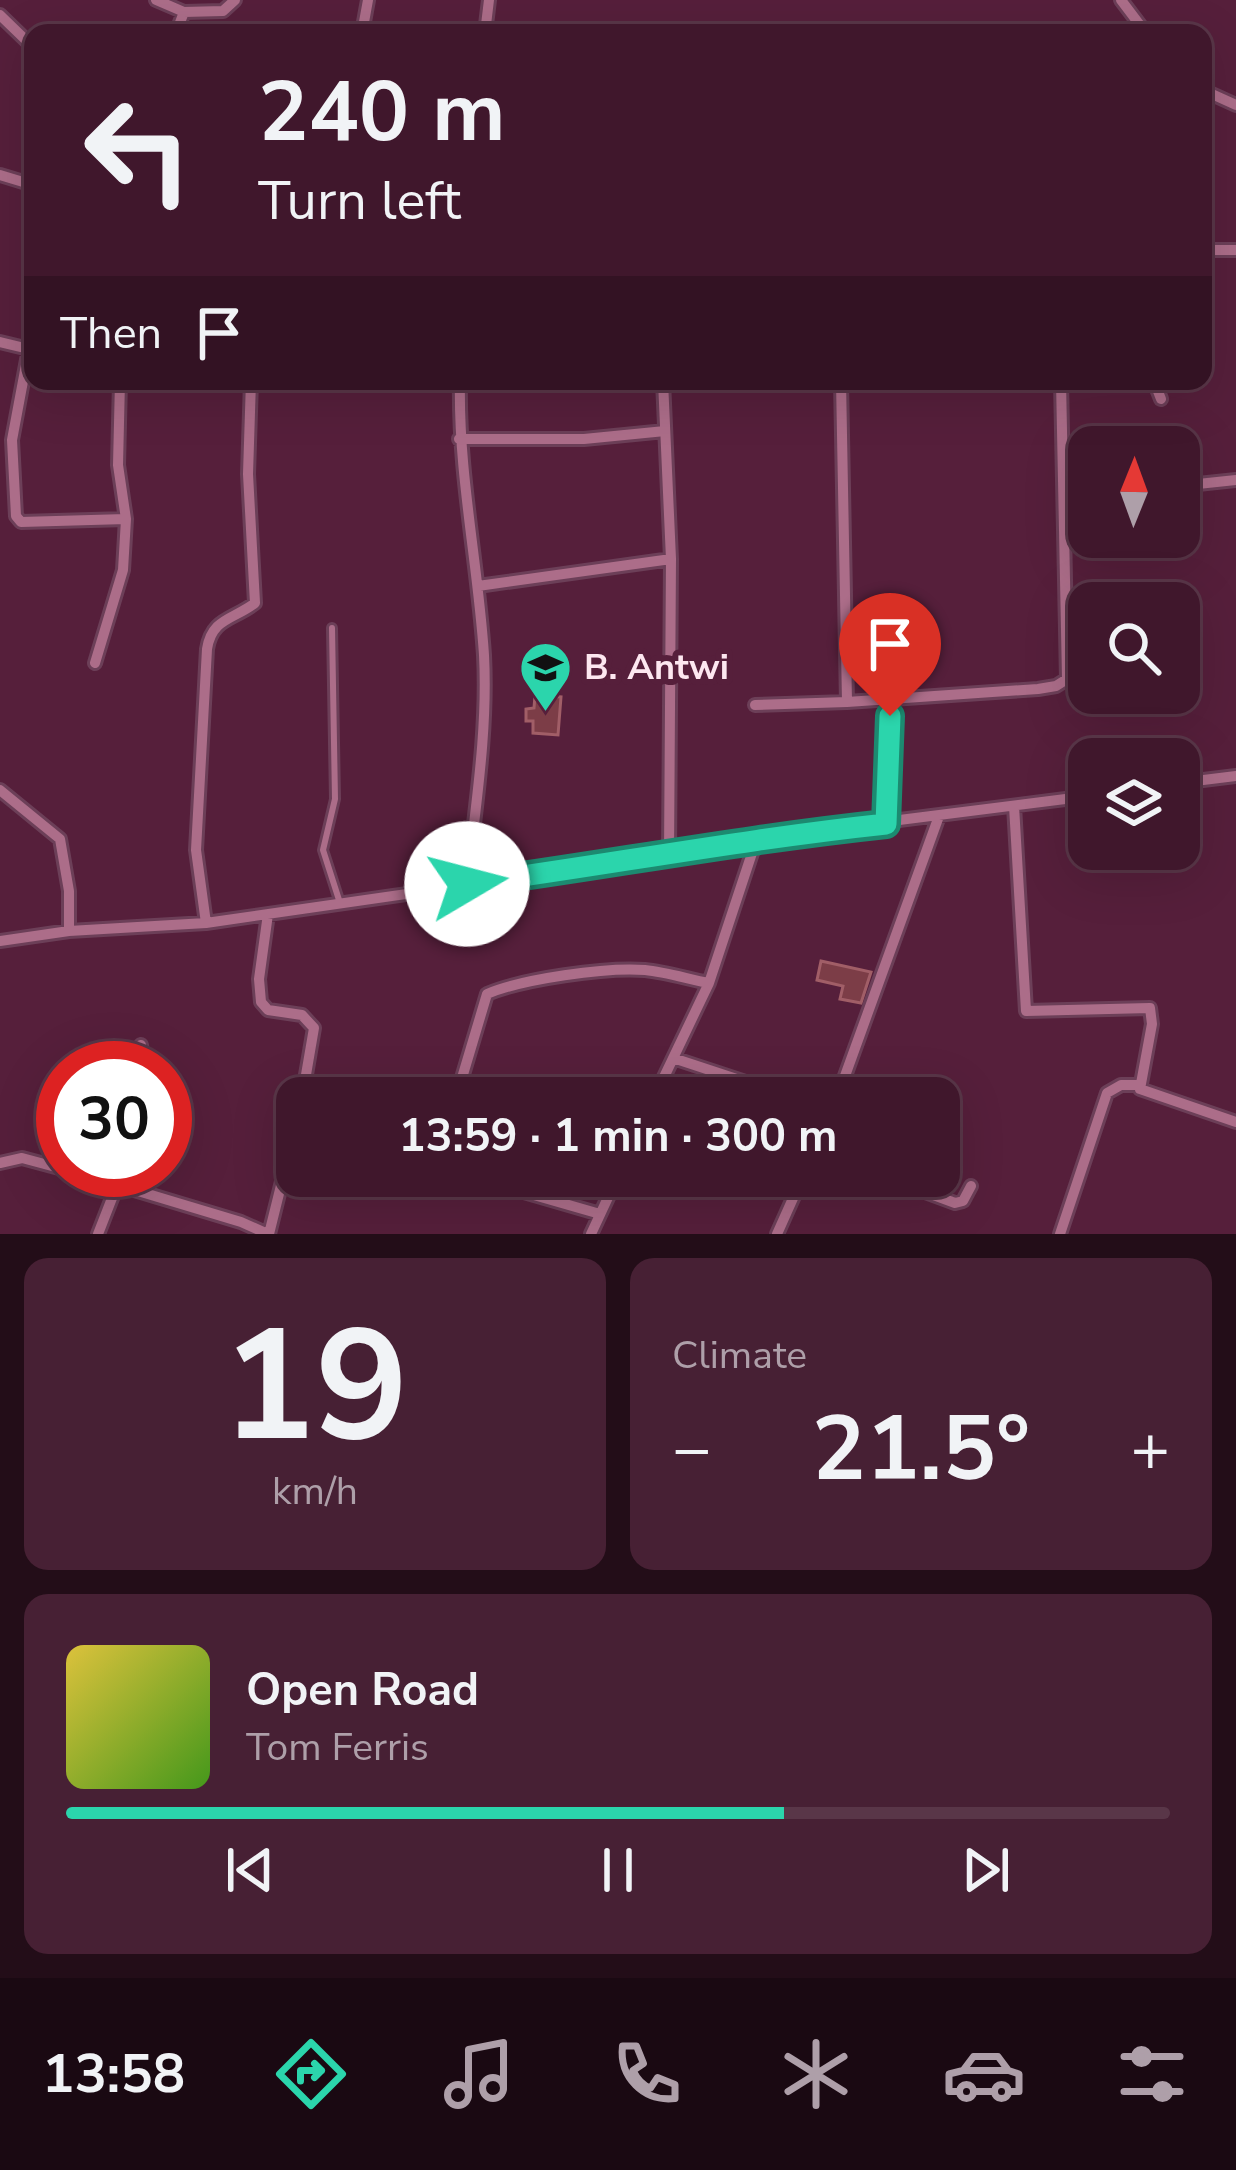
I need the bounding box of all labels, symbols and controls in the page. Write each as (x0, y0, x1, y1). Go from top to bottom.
text: 240 m (258, 55, 506, 170)
icon: left (60, 72, 216, 228)
text: Turn left (258, 164, 461, 238)
icon: arrive (186, 300, 252, 366)
text: Then (60, 303, 162, 364)
north arrow (1068, 426, 1200, 558)
map controls (1068, 426, 1200, 870)
button: search (1068, 582, 1200, 714)
pin (839, 593, 941, 716)
icon: arrive (857, 611, 923, 677)
school or university icon: B. Antwi (517, 639, 573, 713)
place label: B. Antwi (584, 643, 729, 692)
button: layers (1068, 738, 1200, 870)
position arrow (404, 821, 530, 947)
speed limit sign: 30 (36, 1041, 192, 1197)
text: 13:59 · 1 min · 300 m (398, 1106, 838, 1167)
text: 19 (221, 1280, 409, 1493)
text: Climate (672, 1329, 807, 1382)
text: 21.5° (812, 1388, 1030, 1511)
text: − (672, 1404, 712, 1494)
text: + (1130, 1404, 1170, 1494)
text: km/h (272, 1465, 358, 1518)
text: Open Road (246, 1660, 479, 1721)
text: Tom Ferris (246, 1721, 429, 1774)
icon: previous (217, 1837, 283, 1903)
icon: pause (585, 1837, 651, 1903)
icon: next (953, 1837, 1019, 1903)
icon: directions (269, 2032, 353, 2116)
icon: music (437, 2032, 521, 2116)
icon: phone (605, 2032, 689, 2116)
icon: climate (774, 2032, 858, 2116)
icon: car (942, 2032, 1026, 2116)
icon: filters (1110, 2032, 1194, 2116)
text: 13:58 (42, 2037, 185, 2111)

